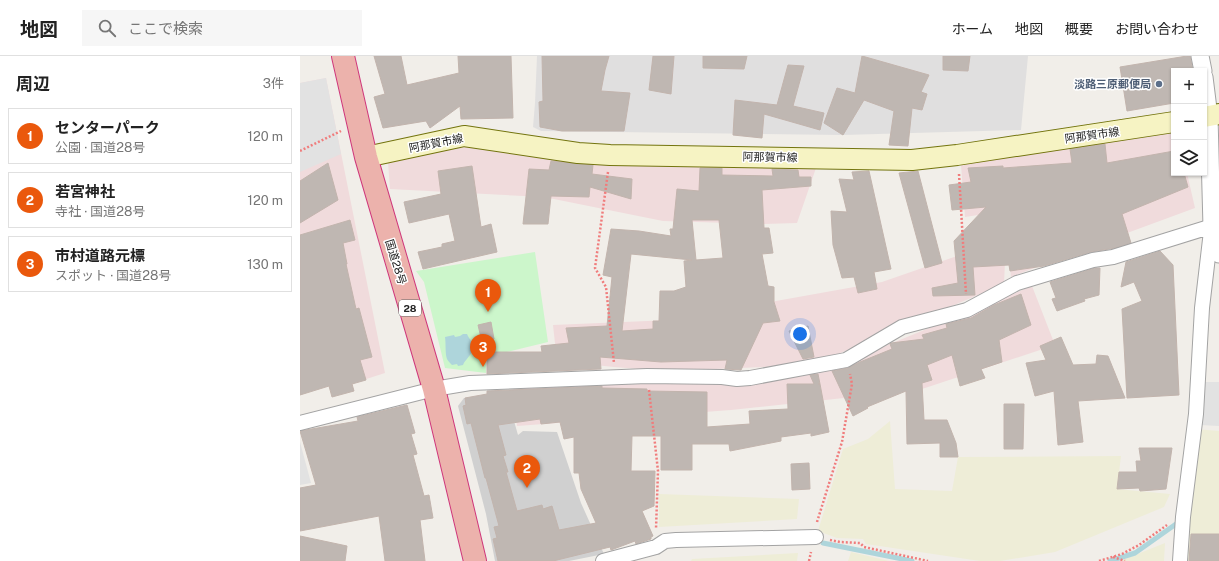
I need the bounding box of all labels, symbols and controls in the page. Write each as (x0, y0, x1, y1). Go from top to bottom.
search box (82, 10, 362, 46)
icon: search (96, 17, 118, 39)
text: 地図 (20, 18, 58, 40)
text: ここで検索 (128, 20, 203, 37)
text: ホーム (951, 21, 993, 37)
text: 地図 (1015, 21, 1043, 37)
text: 概要 (1065, 21, 1093, 37)
text: お問い合わせ (1115, 21, 1199, 37)
map controls (1171, 68, 1207, 176)
button: + (1171, 68, 1207, 104)
text: 周辺 (16, 74, 50, 94)
text: 3件 (263, 76, 284, 91)
place label: 淡路三原郵便局 (1074, 78, 1151, 90)
marker: 淡路三原郵便局 (1154, 79, 1164, 89)
button: − (1171, 104, 1207, 140)
text: センターパーク (55, 119, 160, 136)
street label: 阿那賀市線 (1064, 125, 1120, 145)
text: 1 (27, 129, 33, 144)
text: 120 m (248, 129, 283, 144)
street label: 阿那賀市線 (408, 132, 464, 154)
text: 公園 · 国道28号 (55, 140, 145, 155)
button: layers (1171, 140, 1207, 176)
street label: 阿那賀市線 (742, 151, 798, 163)
text: 若宮神社 (55, 183, 115, 200)
text: 2 (26, 193, 34, 208)
text: 120 m (248, 193, 283, 208)
text: 寺社 · 国道28号 (55, 204, 145, 219)
street label: 国道28号 (383, 238, 409, 286)
text: 市村道路元標 (55, 247, 145, 264)
text: 3 (26, 257, 34, 272)
text: 130 m (247, 257, 283, 272)
text: スポット · 国道28号 (55, 268, 171, 283)
pin: 1 (475, 279, 501, 312)
road number: 28 (399, 300, 421, 316)
your location (790, 324, 810, 344)
pin: 3 (470, 334, 496, 367)
pin: 2 (514, 455, 540, 488)

